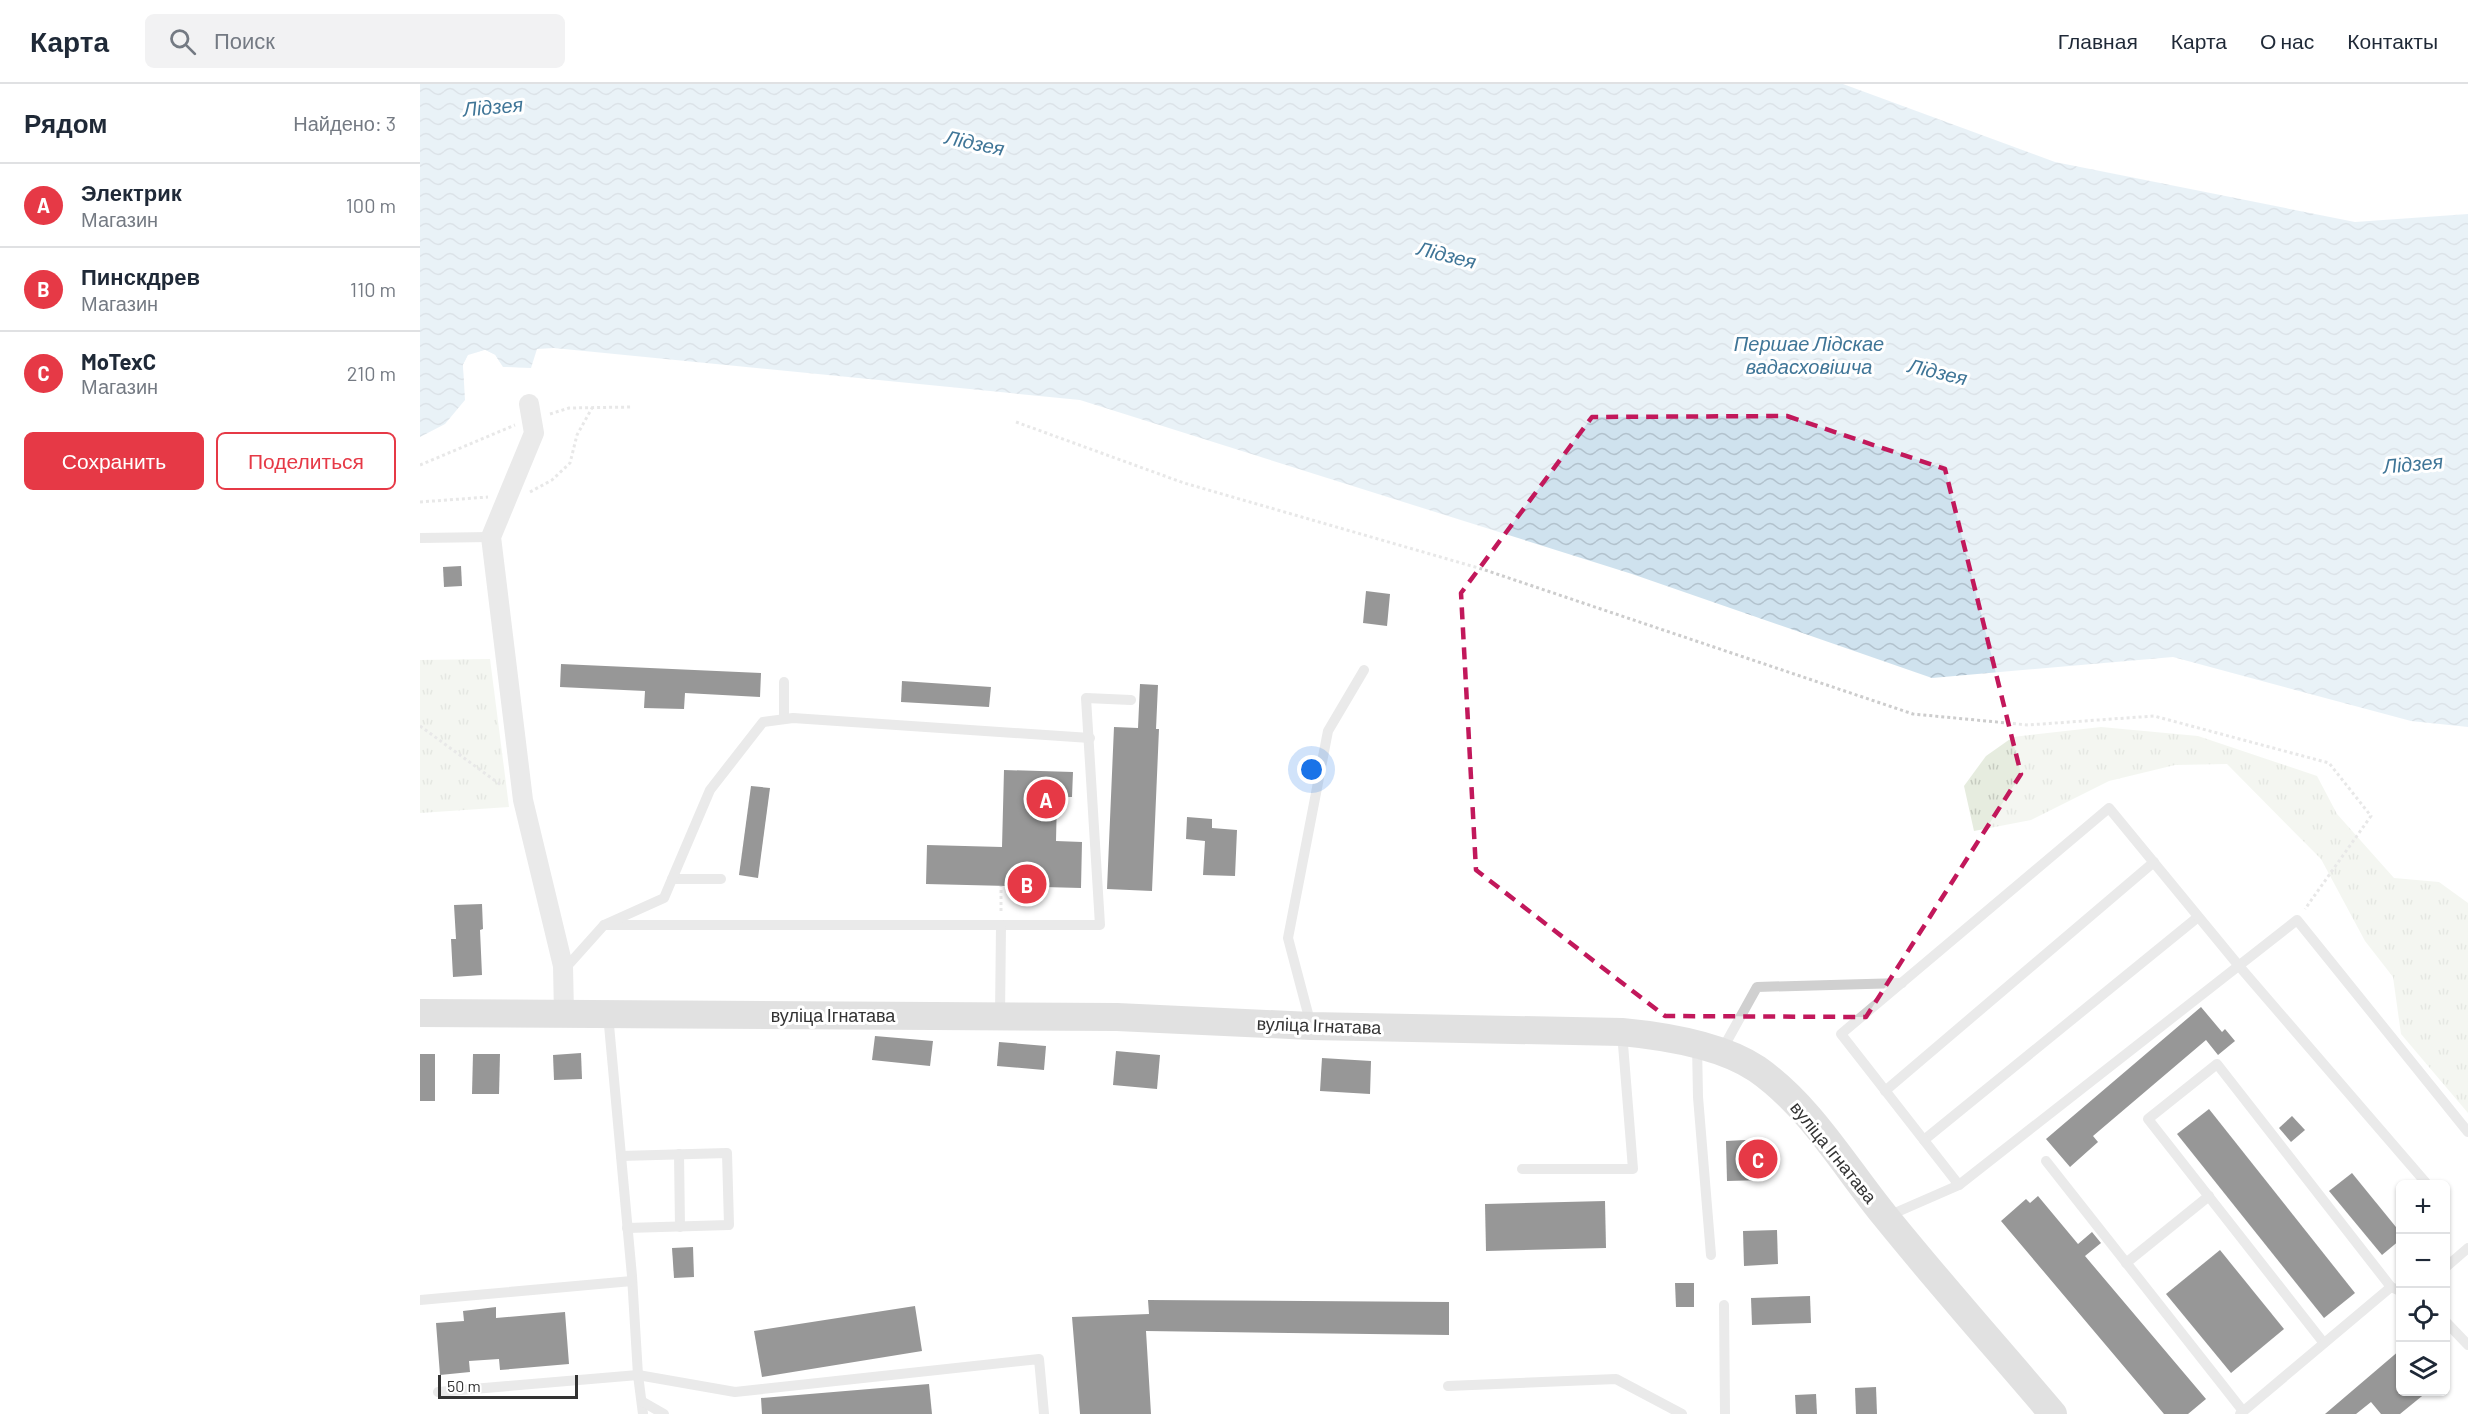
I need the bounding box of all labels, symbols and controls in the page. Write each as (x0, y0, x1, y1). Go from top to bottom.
search box (145, 14, 565, 68)
text: Карта (30, 24, 109, 58)
icon: search (166, 25, 199, 58)
text: Поиск (214, 27, 275, 53)
text: Главная (2058, 28, 2138, 53)
text: Карта (2171, 28, 2227, 53)
text: О нас (2260, 28, 2314, 53)
text: Контакты (2347, 28, 2438, 53)
water label: Лідзея (460, 91, 524, 121)
text: Рядом (24, 107, 107, 138)
text: Найдено: 3 (293, 111, 396, 135)
water label: Лідзея (941, 124, 1007, 160)
text: Электрик (81, 179, 182, 205)
text: A (37, 193, 50, 217)
text: 100 m (346, 193, 396, 217)
text: Магазин (81, 207, 158, 231)
water label: Лідзея (1413, 235, 1479, 273)
text: Пинскдрев (81, 263, 200, 289)
text: B (37, 277, 50, 301)
text: 110 m (350, 277, 396, 301)
text: Магазин (81, 291, 158, 315)
water label: Першае Лідскае вадасховішча (1734, 331, 1884, 378)
text: MoTexC (81, 348, 156, 374)
water label: Лідзея (1904, 352, 1970, 390)
text: C (37, 361, 50, 385)
text: 210 m (347, 361, 396, 385)
text: Магазин (81, 374, 158, 398)
button: Сохранить (24, 432, 204, 490)
button: Поделиться (216, 432, 396, 490)
water label: Лідзея (2380, 448, 2444, 478)
your location (1297, 755, 1326, 784)
pin: A (1026, 776, 1066, 822)
pin: B (1008, 862, 1046, 906)
street label: вуліца Ігнатава (771, 1004, 896, 1026)
street label: вуліца Ігнатава (1256, 1012, 1383, 1038)
street label: вуліца Ігнатава (1786, 1097, 1882, 1208)
pin: C (1738, 1136, 1778, 1182)
map controls (2396, 1180, 2450, 1396)
button: + (2396, 1180, 2450, 1234)
button: − (2396, 1234, 2450, 1288)
button: locate (2396, 1288, 2450, 1342)
button: layers (2396, 1342, 2450, 1396)
scale bar (438, 1372, 578, 1400)
text: 50 m (447, 1376, 481, 1395)

